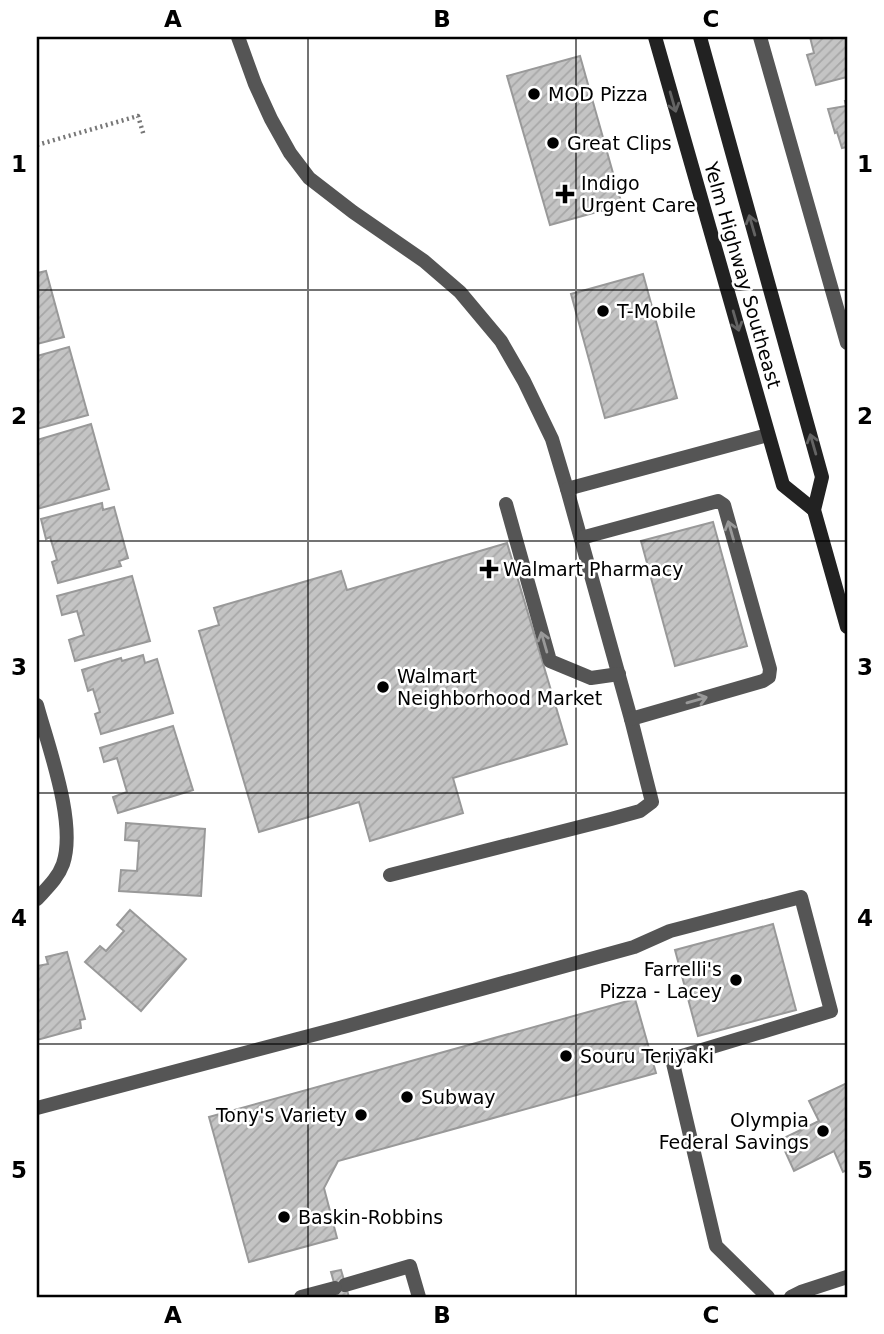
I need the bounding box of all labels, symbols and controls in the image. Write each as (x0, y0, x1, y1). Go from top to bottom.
text: A (164, 6, 182, 32)
text: B (433, 6, 451, 32)
text: C (703, 6, 719, 32)
place label: MOD Pizza (548, 83, 648, 105)
marker: MOD Pizza (526, 86, 542, 102)
one-way arrow (668, 91, 681, 113)
place label: Great Clips (567, 132, 672, 154)
marker: Great Clips (545, 135, 561, 151)
text: 1 (11, 151, 27, 177)
text: 1 (857, 151, 873, 177)
street label: Yelm Highway Southeast (700, 158, 786, 391)
place label: Indigo Urgent Care (581, 172, 696, 216)
marker: Indigo Urgent Care (555, 184, 575, 204)
one-way arrow (745, 214, 758, 237)
place label: T-Mobile (616, 300, 696, 322)
marker: T-Mobile (595, 303, 611, 319)
one-way arrow (730, 309, 743, 332)
text: 2 (11, 403, 27, 429)
text: 2 (857, 403, 873, 429)
one-way arrow (806, 433, 819, 456)
one-way arrow (724, 520, 737, 543)
place label: Walmart Pharmacy (503, 558, 683, 580)
marker: Walmart Pharmacy (481, 561, 497, 577)
one-way arrow (537, 631, 550, 653)
text: 3 (11, 654, 27, 680)
text: 3 (857, 654, 873, 680)
place label: Walmart Neighborhood Market (397, 665, 602, 709)
marker: Walmart Neighborhood Market (375, 679, 391, 695)
one-way arrow (685, 693, 708, 706)
text: 4 (11, 905, 27, 931)
text: 4 (857, 905, 873, 931)
place label: Farrelli's Pizza - Lacey (600, 958, 722, 1002)
marker: Farrelli's Pizza - Lacey (728, 972, 744, 988)
place label: Souru Teriyaki (580, 1045, 714, 1067)
marker: Souru Teriyaki (558, 1048, 574, 1064)
place label: Subway (421, 1086, 496, 1108)
marker: Subway (399, 1089, 415, 1105)
place label: Tony's Variety (215, 1104, 347, 1126)
marker: Tony's Variety (353, 1107, 369, 1123)
place label: Olympia Federal Savings (659, 1109, 809, 1153)
marker: Olympia Federal Savings (815, 1123, 831, 1139)
text: 5 (11, 1157, 27, 1183)
text: 5 (857, 1157, 873, 1183)
place label: Baskin-Robbins (298, 1206, 443, 1228)
marker: Baskin-Robbins (276, 1209, 292, 1225)
text: A (164, 1302, 182, 1328)
text: B (433, 1302, 451, 1328)
text: C (703, 1302, 719, 1328)

